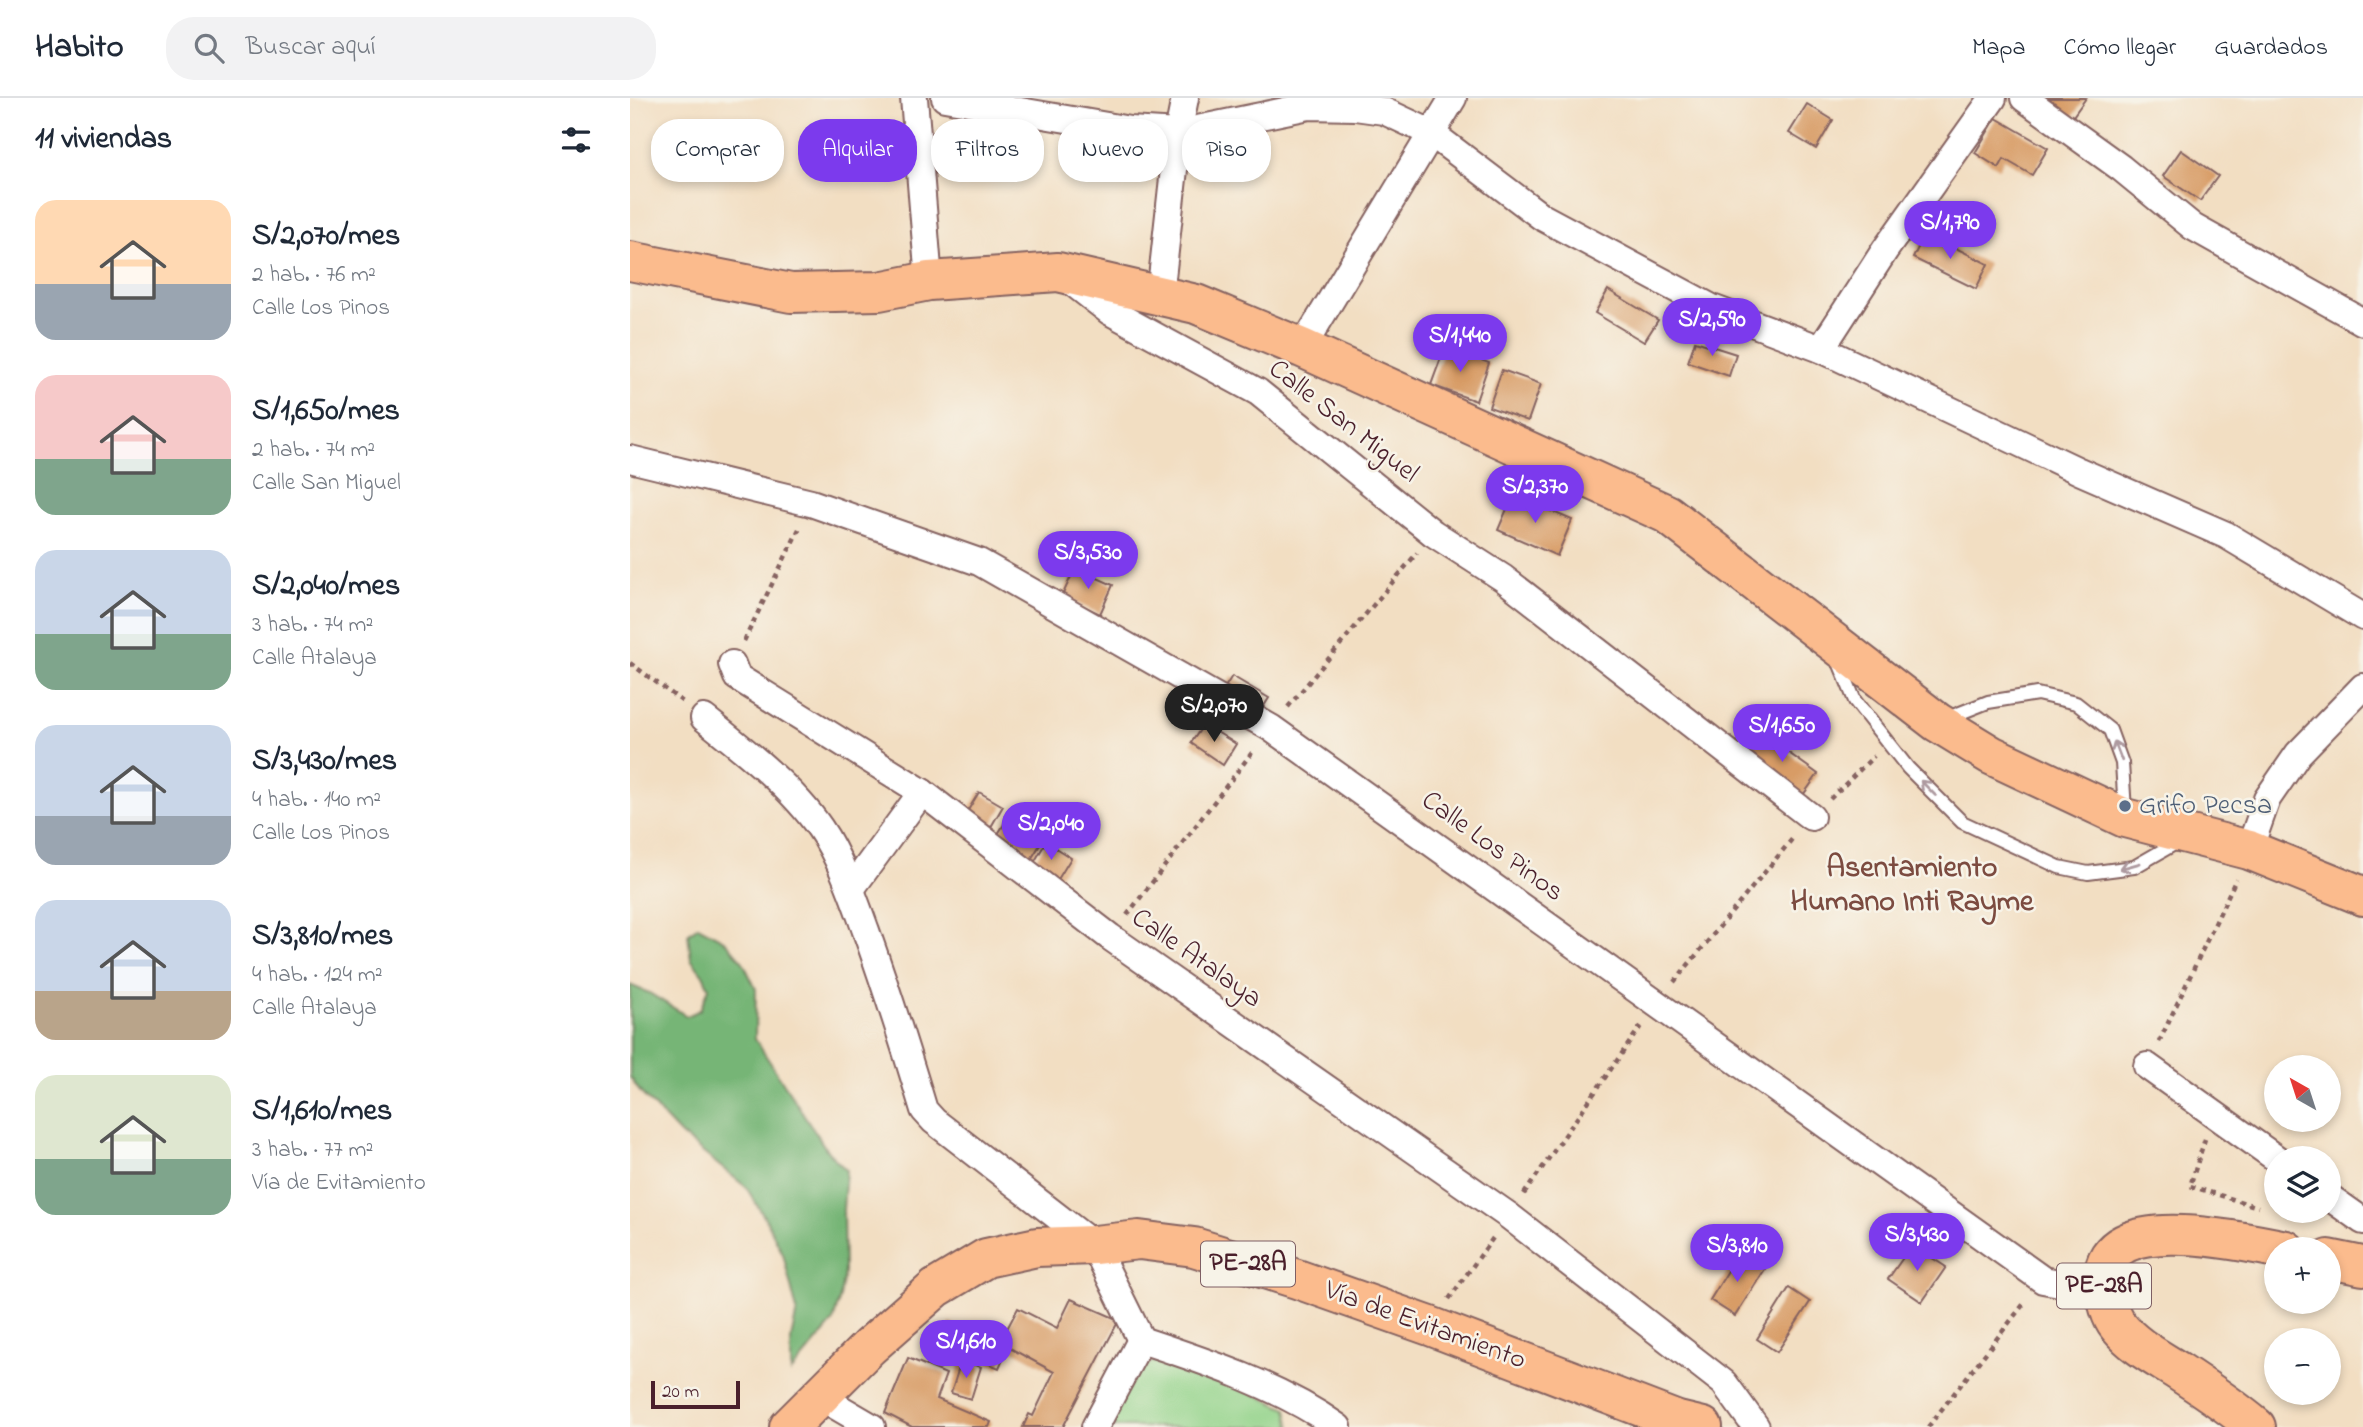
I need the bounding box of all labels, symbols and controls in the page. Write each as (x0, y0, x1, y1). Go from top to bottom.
search box (166, 17, 656, 80)
text: Habito (35, 24, 124, 72)
icon: search (190, 29, 228, 67)
text: Buscar aquí (246, 29, 376, 67)
text: Mapa (1972, 31, 2025, 66)
text: Cómo llegar (2063, 31, 2176, 66)
text: Guardados (2214, 31, 2328, 66)
text: 11 viviendas (35, 118, 172, 162)
chip: Comprar (651, 119, 784, 182)
chip: Alquilar (798, 119, 917, 182)
chip: Filtros (931, 119, 1044, 182)
chip: Nuevo (1058, 119, 1168, 182)
chip: Piso (1182, 119, 1271, 182)
icon: filters (557, 121, 595, 159)
pin: S/1,790 (1885, 202, 2015, 261)
text: S/1,790 (1920, 207, 1980, 240)
text: S/2,070/mes (252, 215, 400, 259)
icon: home (91, 228, 175, 312)
text: 2 hab. · 76 m² (252, 259, 376, 292)
text: Calle Los Pinos (252, 292, 390, 325)
pin: S/2,590 (1647, 299, 1777, 358)
text: S/2,590 (1678, 304, 1746, 337)
pin: S/1,440 (1395, 314, 1525, 374)
text: S/1,440 (1429, 320, 1491, 353)
street label: Calle San Miguel (1259, 350, 1427, 494)
text: S/1,650/mes (252, 390, 400, 434)
icon: home (91, 403, 175, 487)
text: 2 hab. · 74 m² (252, 434, 375, 467)
pin: S/2,370 (1470, 466, 1600, 525)
text: Calle San Miguel (252, 467, 401, 500)
text: S/2,370 (1502, 471, 1568, 504)
pin: S/3,530 (1023, 532, 1153, 591)
text: S/3,530 (1054, 537, 1122, 570)
text: S/2,040/mes (252, 565, 400, 609)
icon: home (91, 578, 175, 662)
text: 3 hab. · 74 m² (252, 609, 373, 642)
text: Calle Atalaya (252, 642, 377, 675)
pin: S/2,070 (1149, 684, 1279, 744)
text: S/2,070 (1181, 690, 1247, 723)
pin: S/1,650 (1717, 704, 1847, 764)
text: S/1,650 (1749, 710, 1815, 743)
text: S/3,430/mes (252, 740, 397, 784)
one-way arrow (2110, 740, 2123, 762)
icon: home (91, 753, 175, 837)
one-way arrow (1920, 780, 1937, 797)
street label: Calle Los Pinos (1412, 781, 1572, 913)
text: 4 hab. · 140 m² (252, 784, 381, 817)
place label: Grifo Pecsa (2139, 786, 2272, 827)
marker: Grifo Pecsa (2117, 798, 2133, 814)
pin: S/2,040 (986, 802, 1116, 862)
text: S/2,040 (1018, 808, 1084, 841)
text: Calle Los Pinos (252, 817, 390, 850)
district label: Asentamiento Humano Inti Rayme (1791, 847, 2035, 925)
one-way arrow (2120, 860, 2142, 873)
street label: Calle Atalaya (1122, 899, 1270, 1019)
text: S/3,810/mes (252, 915, 393, 959)
icon: home (91, 928, 175, 1012)
text: 4 hab. · 124 m² (252, 959, 382, 992)
text: Calle Atalaya (252, 992, 377, 1025)
north arrow (2264, 1055, 2342, 1132)
map controls (2264, 1055, 2341, 1405)
text: S/1,610/mes (252, 1090, 392, 1134)
icon: home (91, 1103, 175, 1187)
text: 3 hab. · 77 m² (252, 1134, 373, 1167)
button: layers (2264, 1146, 2341, 1223)
text: Vía de Evitamiento (252, 1167, 426, 1200)
pin: S/3,430 (1852, 1214, 1982, 1273)
text: S/3,430 (1885, 1219, 1949, 1252)
pin: S/3,810 (1672, 1224, 1802, 1284)
text: S/3,810 (1706, 1230, 1768, 1263)
button: + (2264, 1237, 2341, 1314)
road number: PE-28A (1201, 1242, 1295, 1287)
road number: PE-28A (2057, 1264, 2151, 1308)
street label: Vía de Evitamiento (1318, 1270, 1531, 1381)
pin: S/1,610 (901, 1320, 1031, 1380)
text: S/1,610 (936, 1326, 996, 1359)
button: − (2264, 1328, 2341, 1405)
scale bar (651, 1378, 740, 1410)
text: 20 m (662, 1379, 699, 1406)

